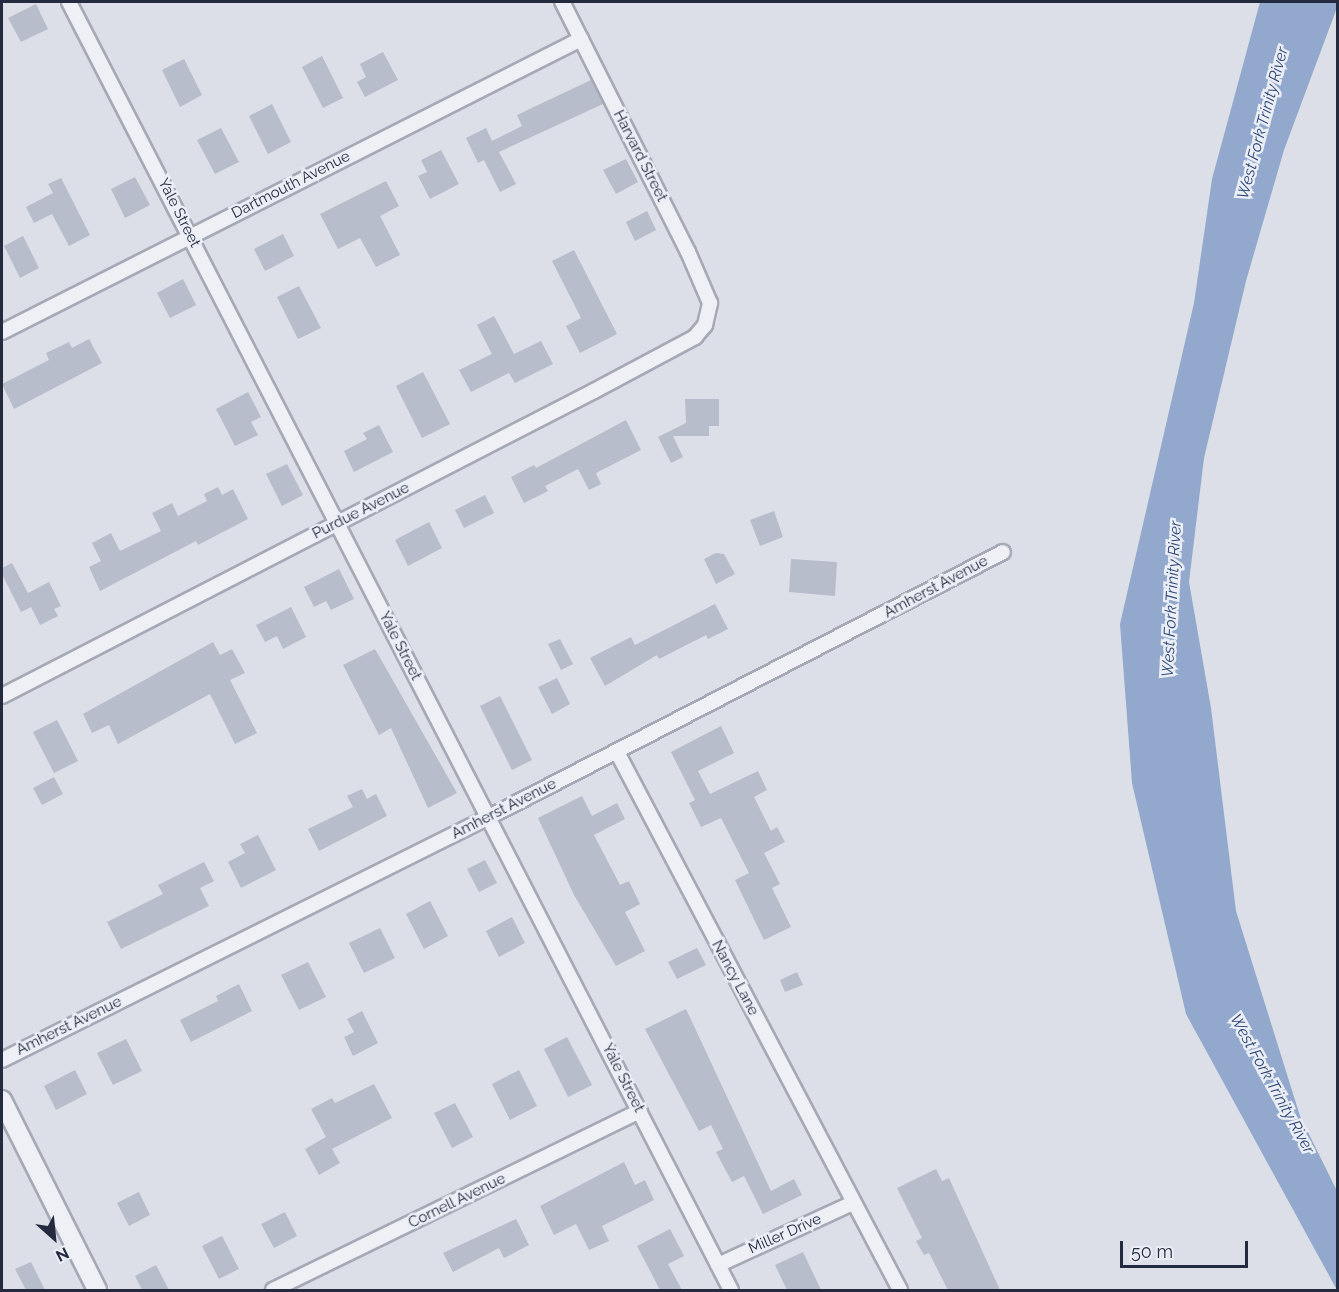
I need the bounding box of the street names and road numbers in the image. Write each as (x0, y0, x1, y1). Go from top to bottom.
street label: Harvard Street (609, 107, 671, 205)
street label: Dartmouth Avenue (229, 147, 353, 223)
street label: Yale Street (154, 176, 204, 250)
street label: Purdue Avenue (309, 479, 413, 543)
street label: Amherst Avenue (881, 552, 991, 622)
street label: Yale Street (375, 609, 425, 683)
street label: Amherst Avenue (448, 775, 560, 843)
street label: Nancy Lane (708, 937, 762, 1019)
street label: Amherst Avenue (13, 993, 125, 1059)
street label: Yale Street (598, 1041, 648, 1115)
street label: Cornell Avenue (405, 1170, 509, 1232)
street label: Miller Drive (746, 1210, 824, 1258)

